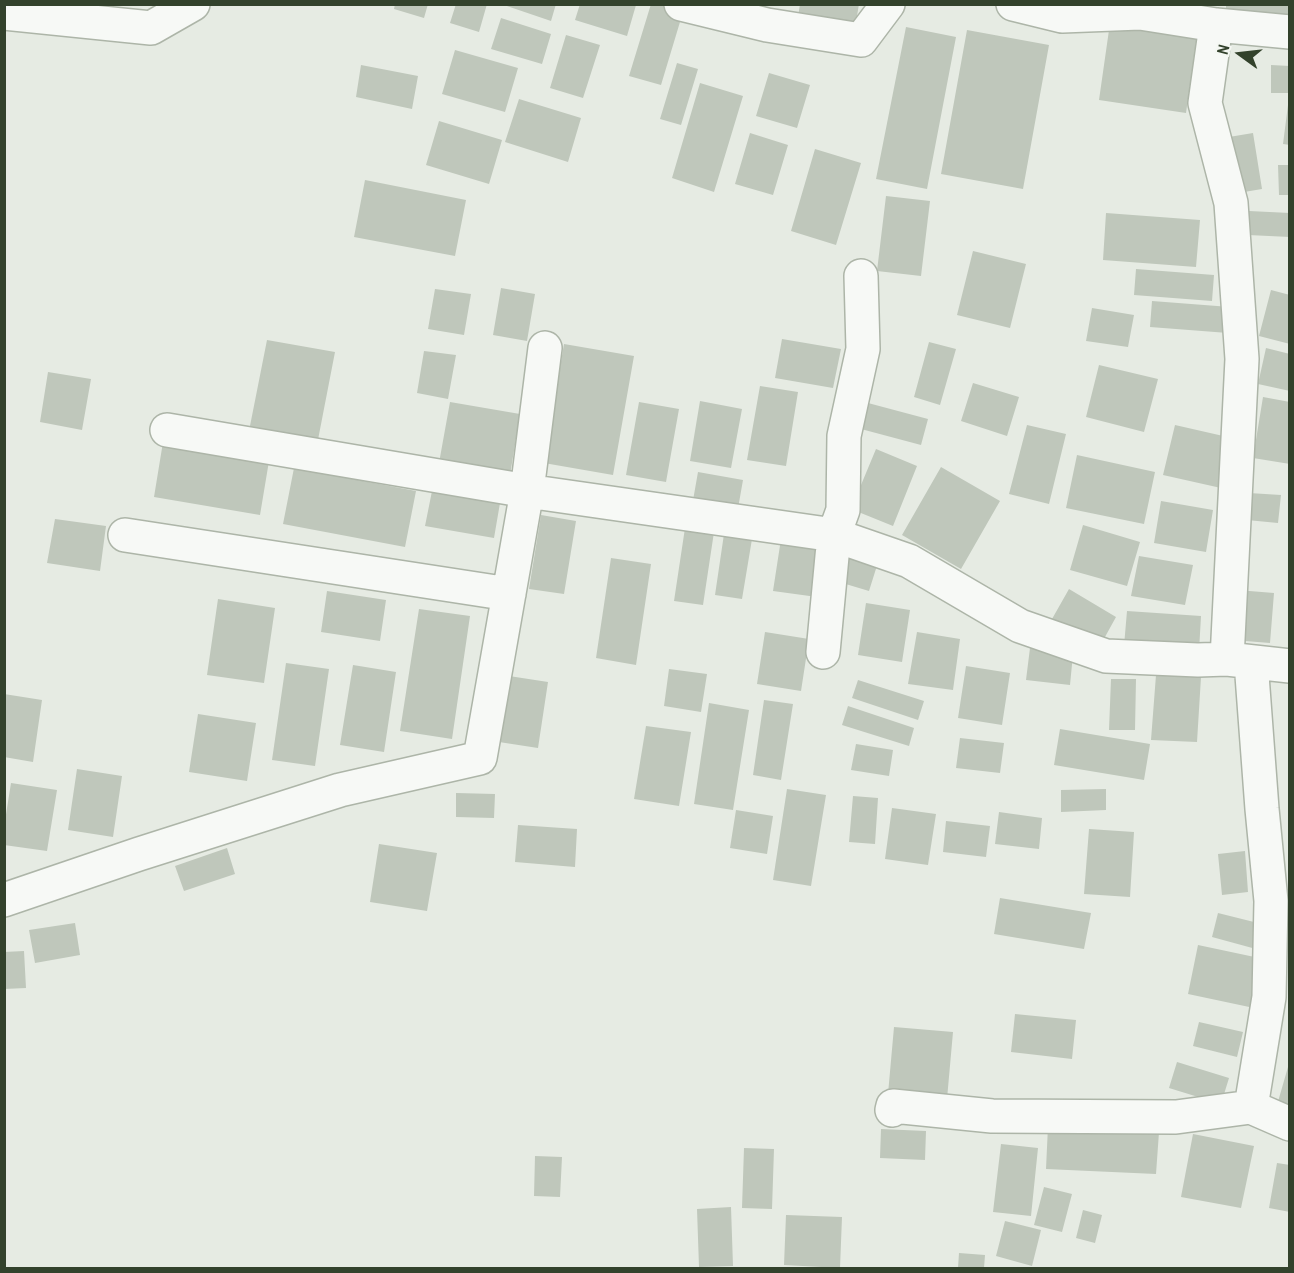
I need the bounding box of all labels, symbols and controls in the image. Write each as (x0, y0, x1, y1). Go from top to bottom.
north arrow (1210, 24, 1270, 84)
text: N (1211, 42, 1234, 57)

